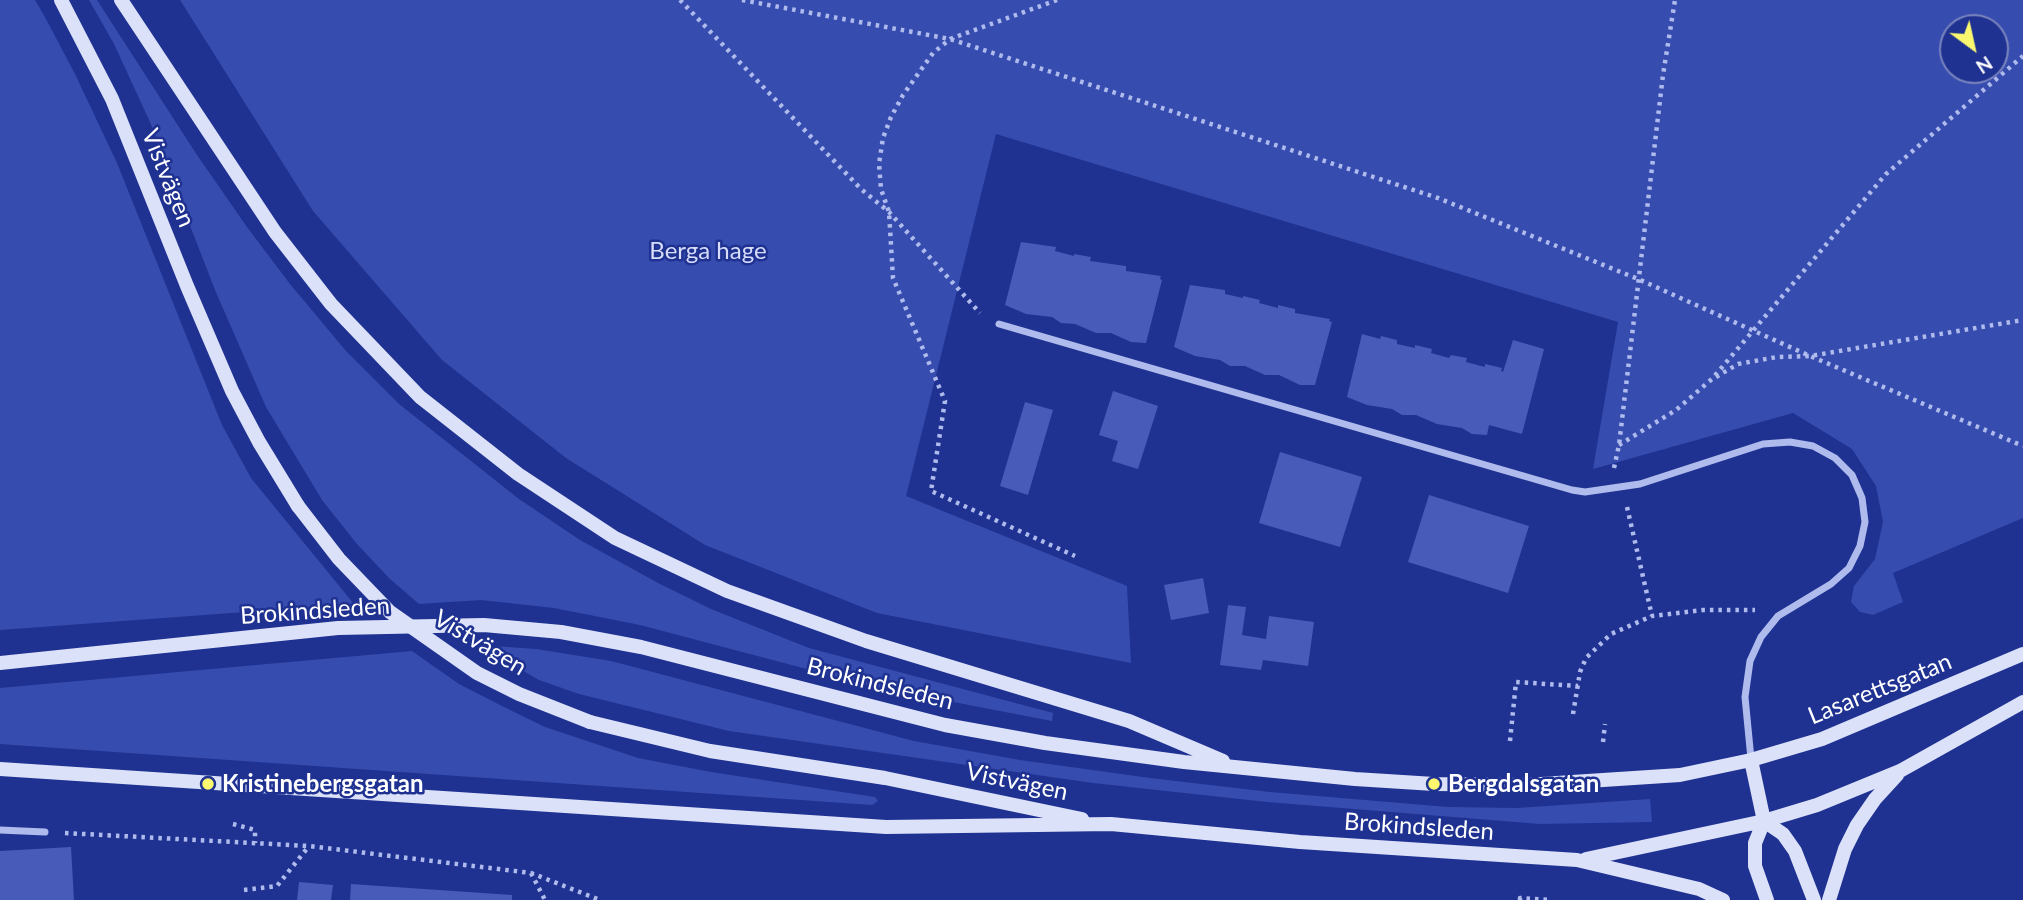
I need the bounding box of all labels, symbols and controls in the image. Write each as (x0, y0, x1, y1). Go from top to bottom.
north arrow (1939, 14, 2009, 84)
text: N (1972, 52, 1997, 79)
street label: Vistvägen (135, 125, 201, 231)
park label: Berga hage (649, 237, 767, 265)
street label: Brokindsleden (239, 591, 391, 631)
street label: Vistvägen (428, 604, 532, 682)
street label: Lasarettsgatan (1804, 647, 1956, 731)
street label: Brokindsleden (804, 652, 956, 716)
street label: Vistvägen (963, 757, 1071, 807)
place label: Kristinebergsgatan (222, 770, 424, 798)
place label: Bergdalsgatan (1448, 770, 1599, 798)
marker: Kristinebergsgatan (200, 776, 216, 792)
marker: Bergdalsgatan (1426, 776, 1442, 792)
street label: Brokindsleden (1343, 807, 1495, 847)

